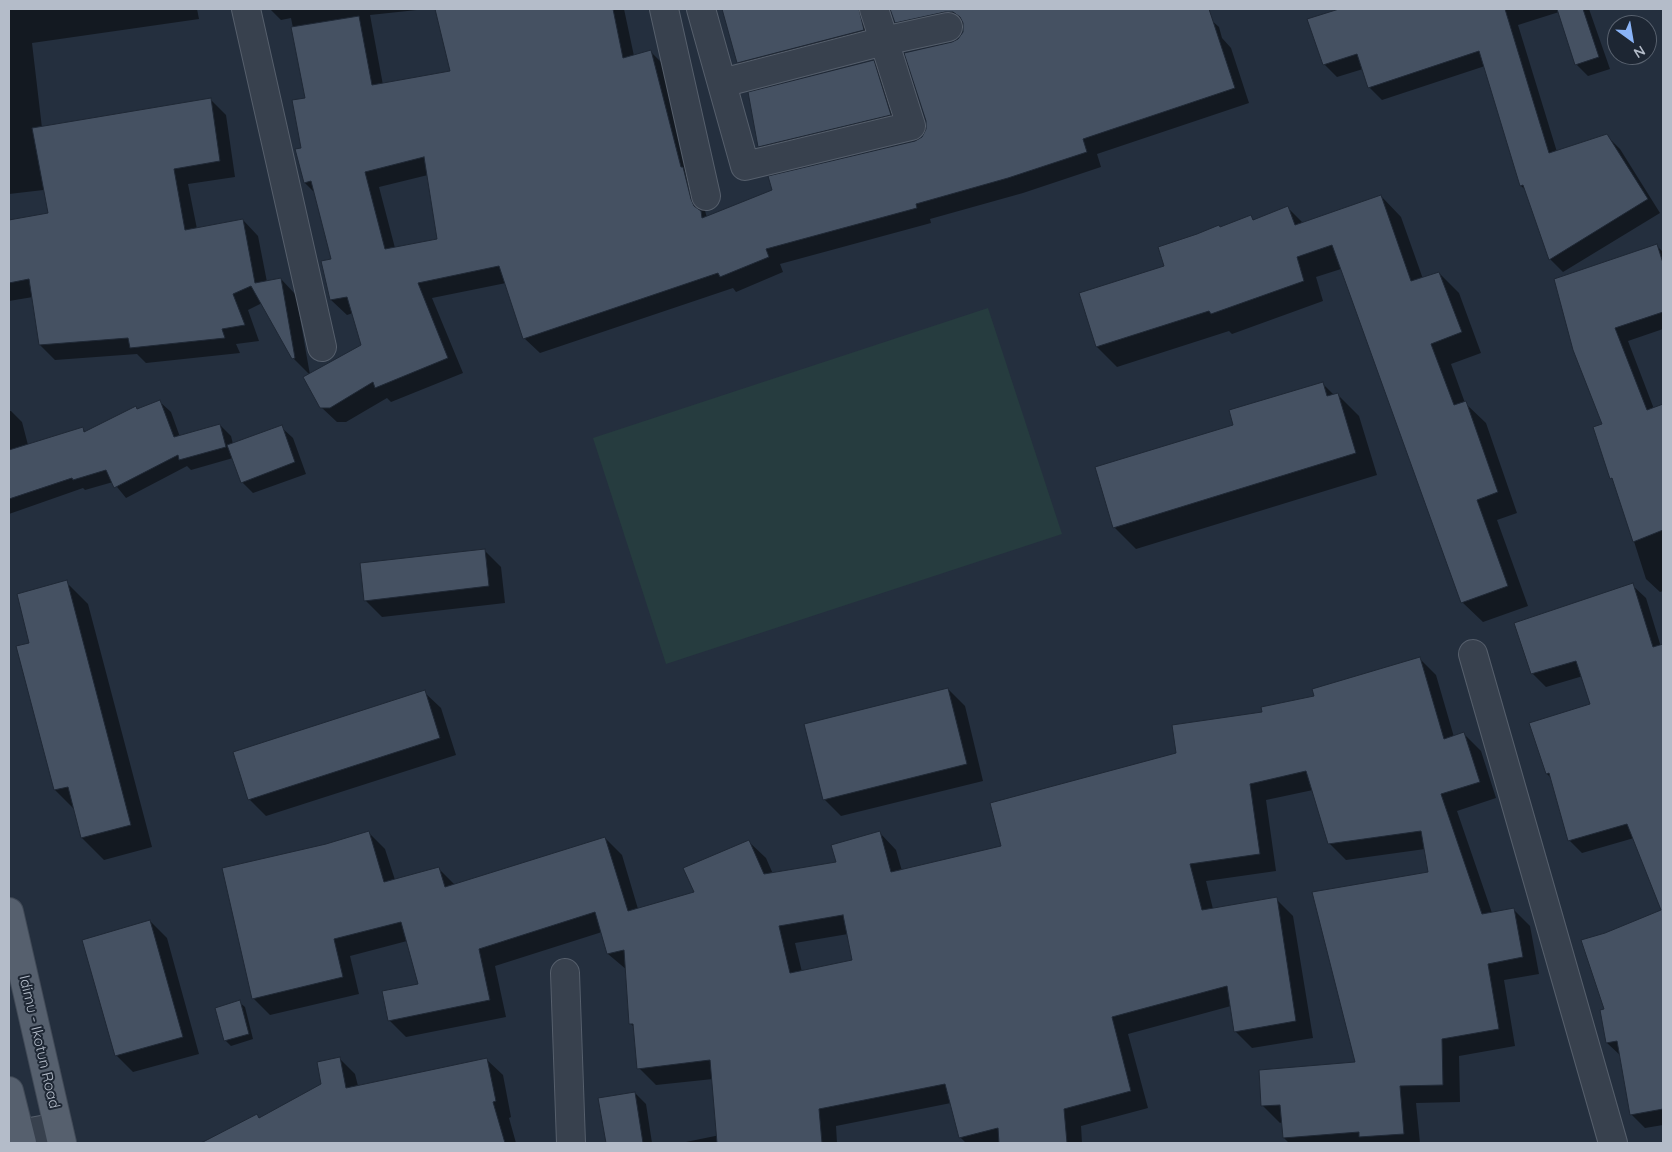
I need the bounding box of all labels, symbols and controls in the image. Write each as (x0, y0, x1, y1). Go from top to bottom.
north arrow (1607, 15, 1657, 65)
text: N (1630, 42, 1649, 62)
street label: Idimu - Ikotun Road (15, 974, 63, 1110)

